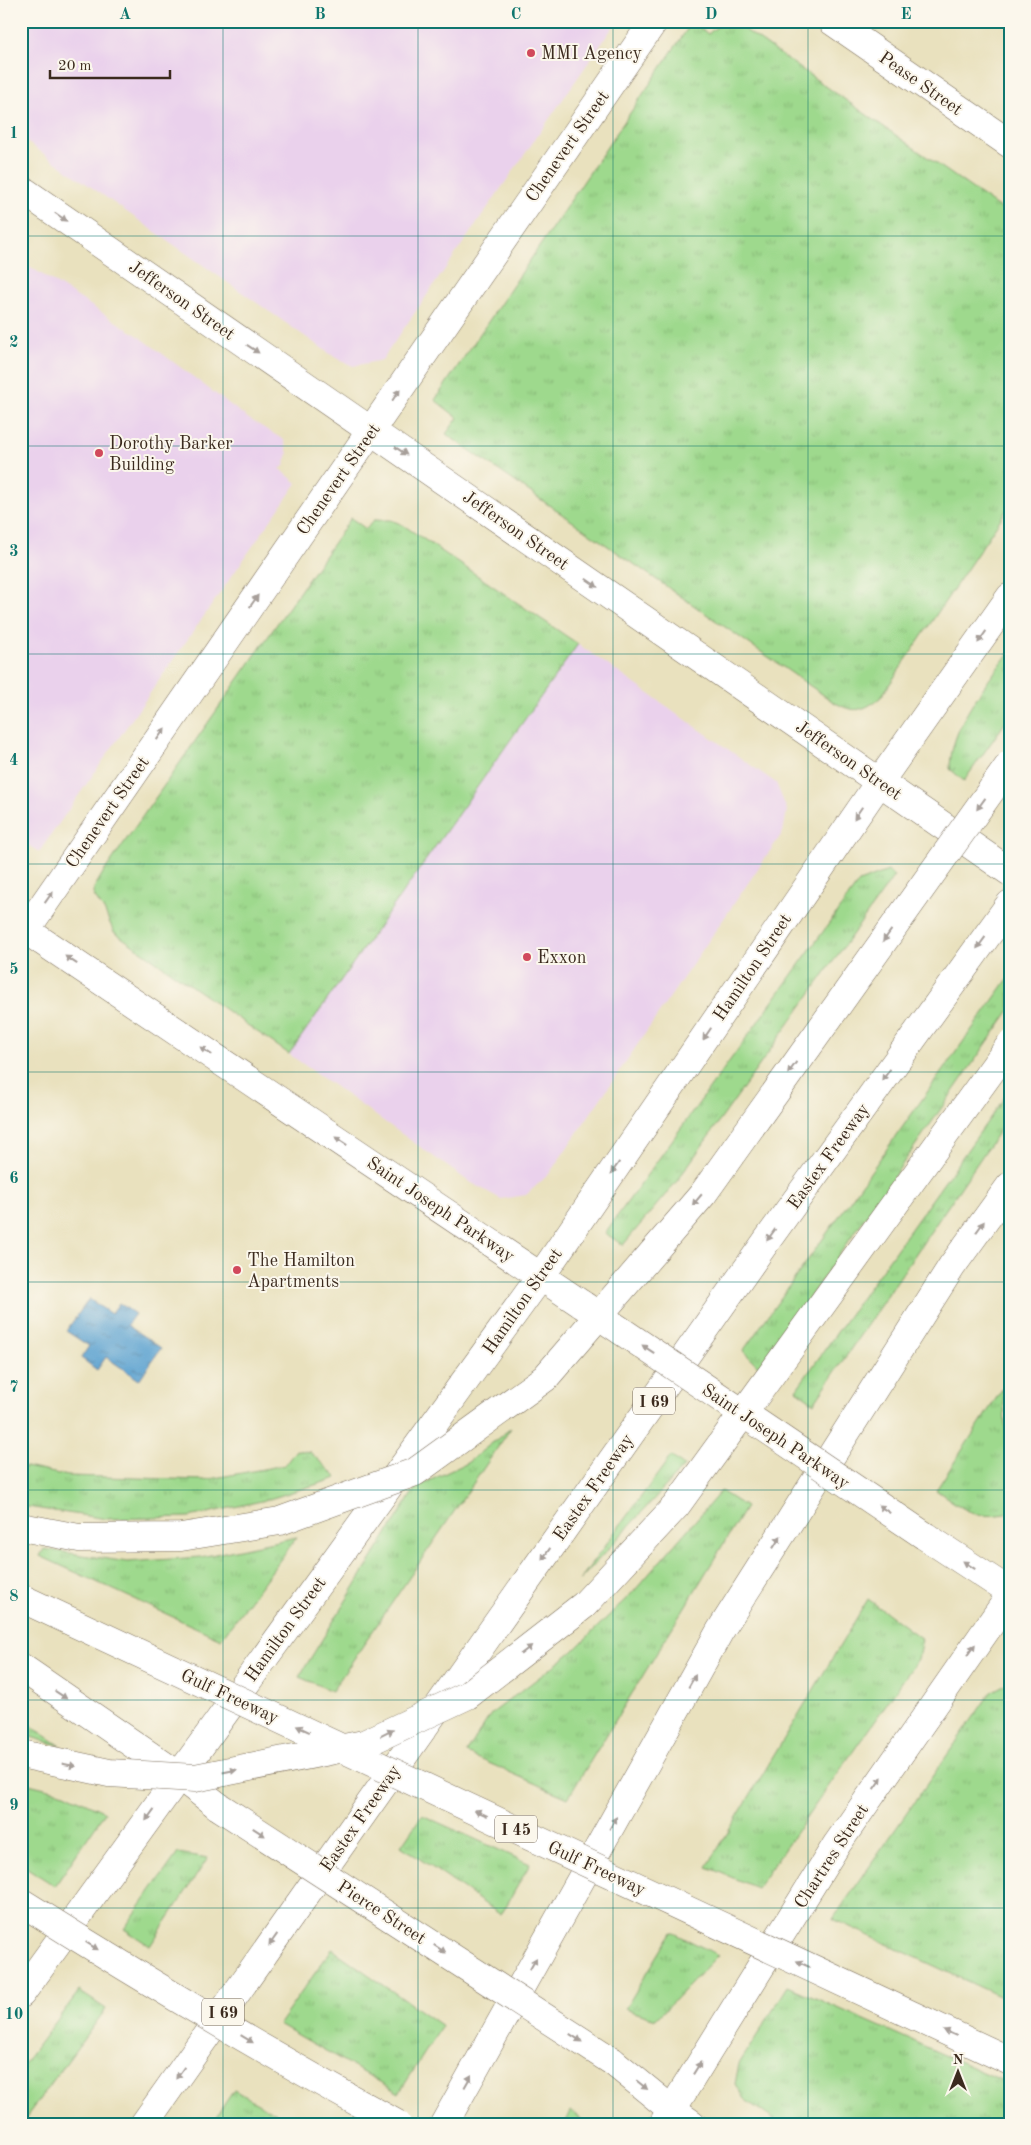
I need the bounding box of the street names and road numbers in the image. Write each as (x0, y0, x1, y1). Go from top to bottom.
street label: Pease Street (875, 49, 965, 119)
street label: Chenevert Street (523, 88, 613, 206)
street label: Jefferson Street (125, 258, 238, 344)
street label: Chenevert Street (294, 421, 384, 539)
street label: Jefferson Street (459, 488, 572, 574)
street label: Jefferson Street (792, 718, 905, 804)
street label: Chenevert Street (63, 754, 153, 872)
street label: Hamilton Street (710, 911, 795, 1024)
street label: Eastex Freeway (785, 1100, 873, 1213)
street label: Saint Joseph Parkway (363, 1154, 518, 1266)
street label: Hamilton Street (480, 1245, 566, 1358)
street label: Saint Joseph Parkway (698, 1381, 853, 1493)
road number: I 69 (633, 1388, 675, 1414)
street label: Eastex Freeway (550, 1431, 638, 1544)
street label: Hamilton Street (242, 1574, 330, 1685)
street label: Gulf Freeway (178, 1666, 282, 1728)
street label: Eastex Freeway (317, 1762, 405, 1875)
street label: Chartres Street (791, 1801, 872, 1912)
road number: I 45 (495, 1816, 537, 1842)
street label: Gulf Freeway (545, 1838, 649, 1900)
street label: Pierce Street (334, 1878, 429, 1948)
road number: I 69 (202, 1998, 244, 2025)

